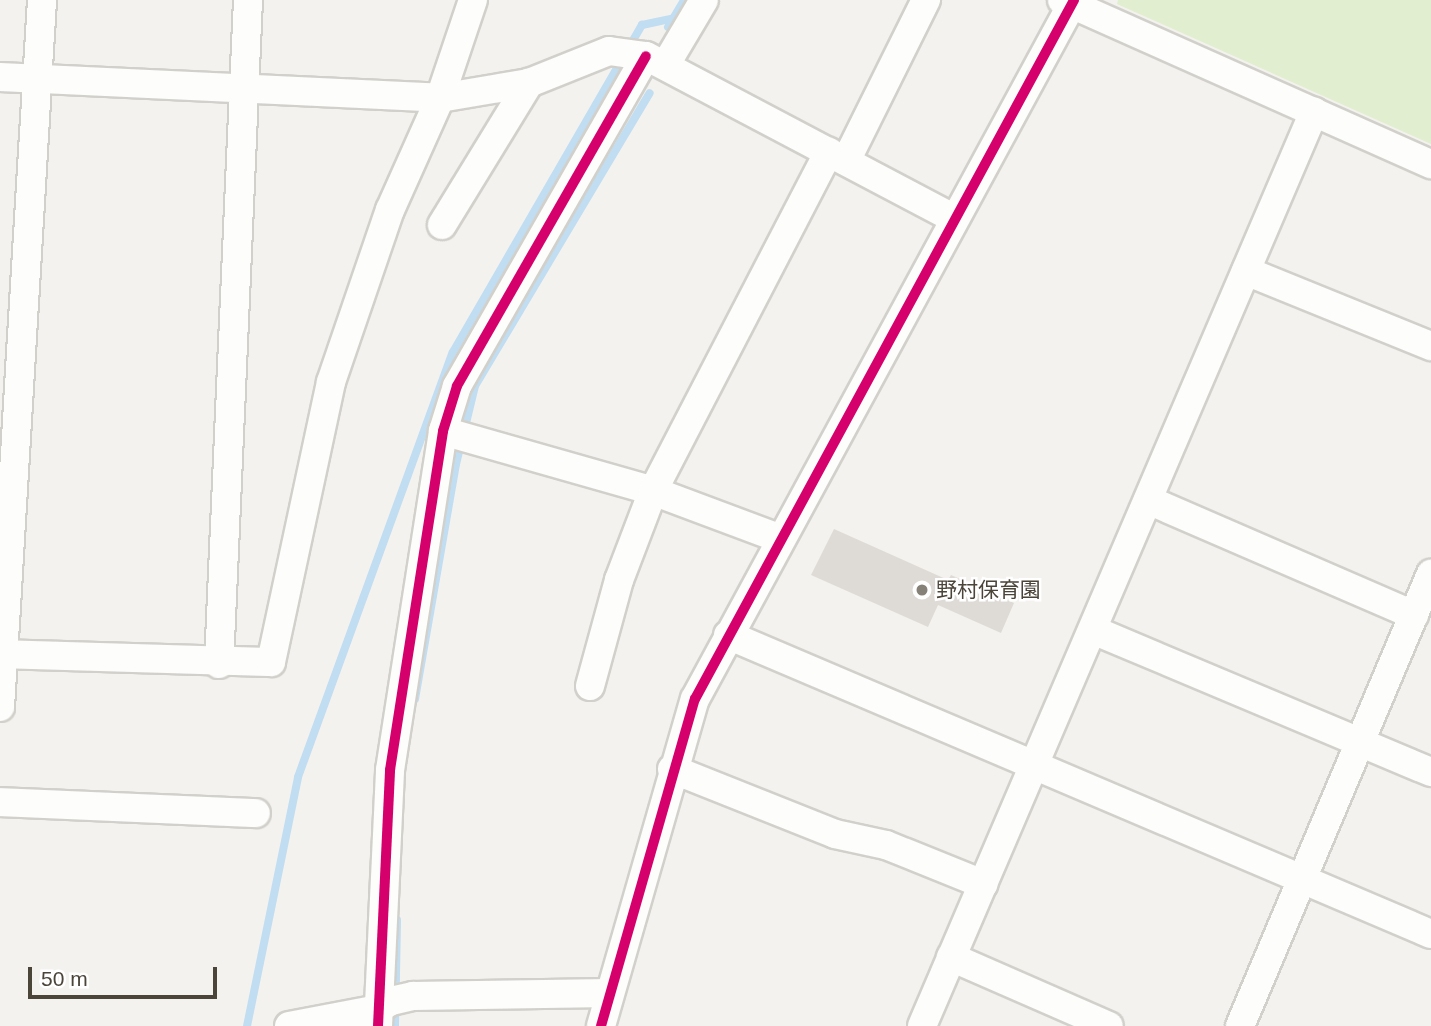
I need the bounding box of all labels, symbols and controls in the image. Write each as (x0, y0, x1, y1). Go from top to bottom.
place label: 野村保育園 (936, 577, 1041, 603)
marker: 野村保育園 (914, 582, 930, 598)
scale bar (32, 953, 220, 997)
text: 50 m (41, 967, 88, 990)

